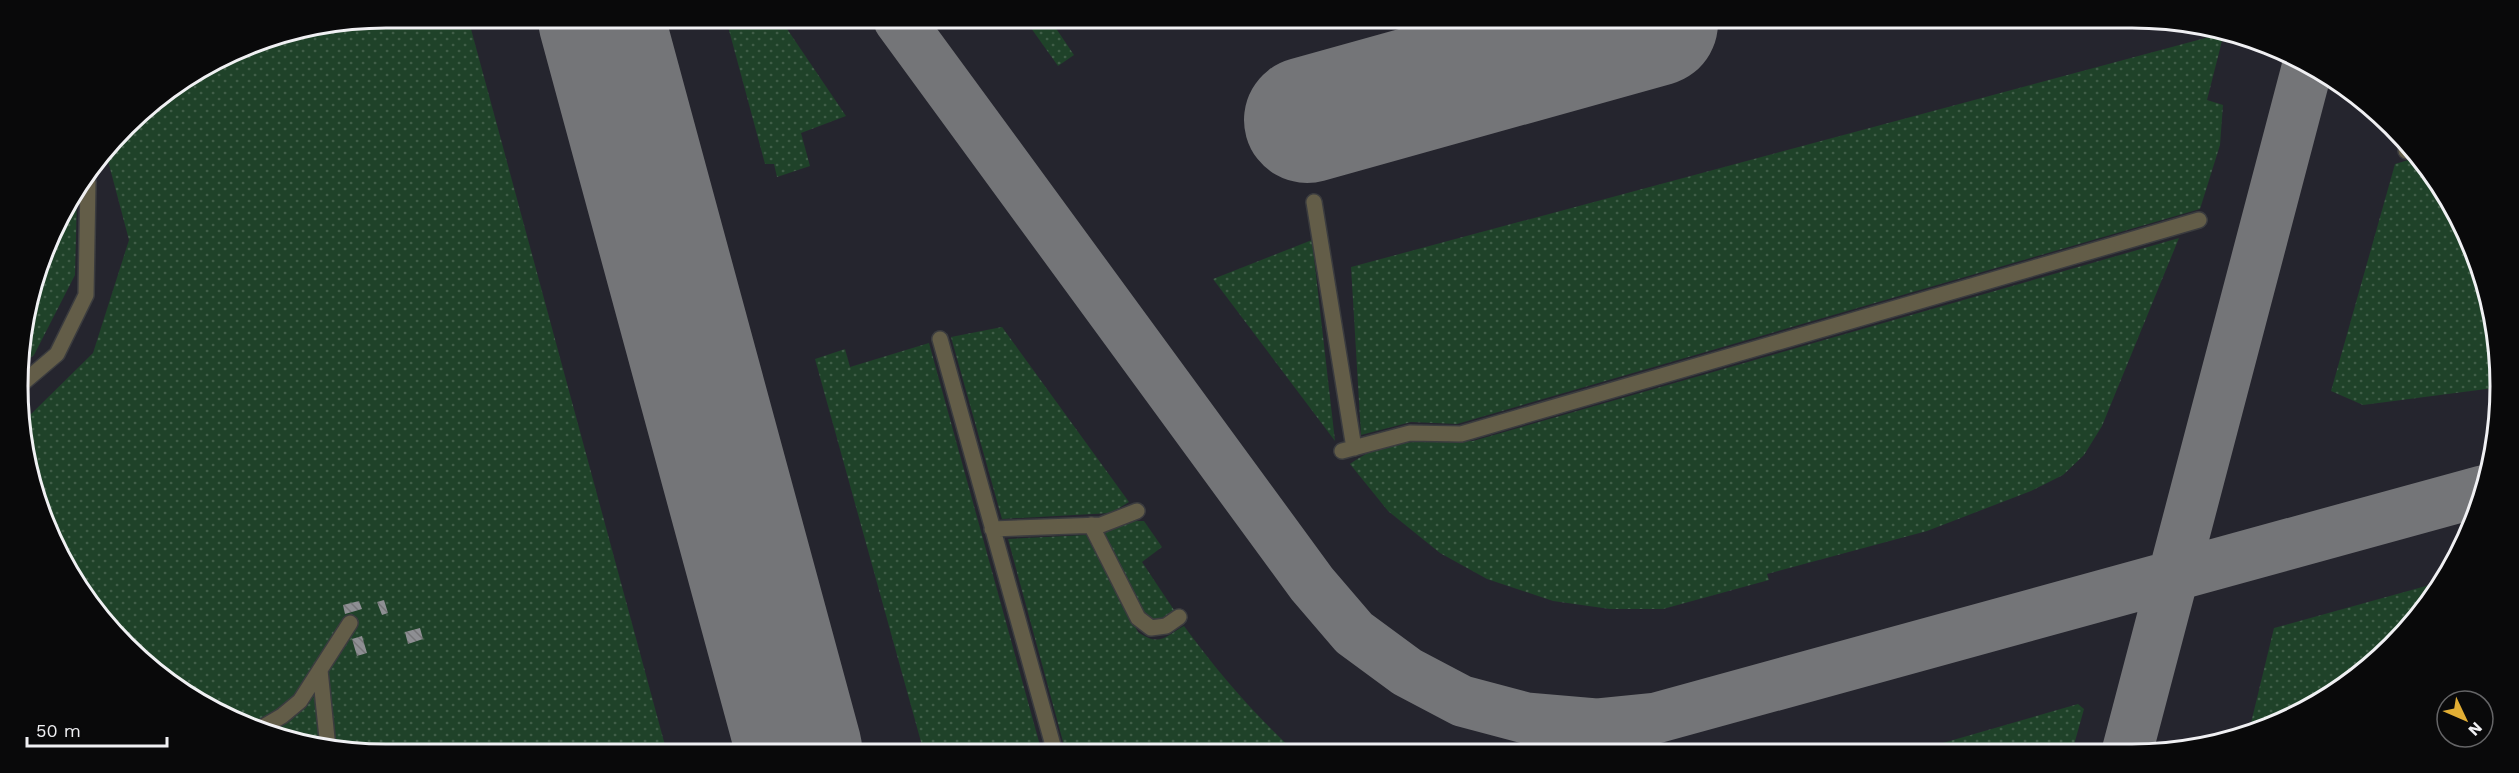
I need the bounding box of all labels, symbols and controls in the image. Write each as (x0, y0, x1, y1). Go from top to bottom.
north arrow (2435, 689, 2495, 749)
scale bar (27, 710, 166, 748)
text: N (2464, 718, 2486, 740)
text: 50 m (36, 720, 81, 741)

